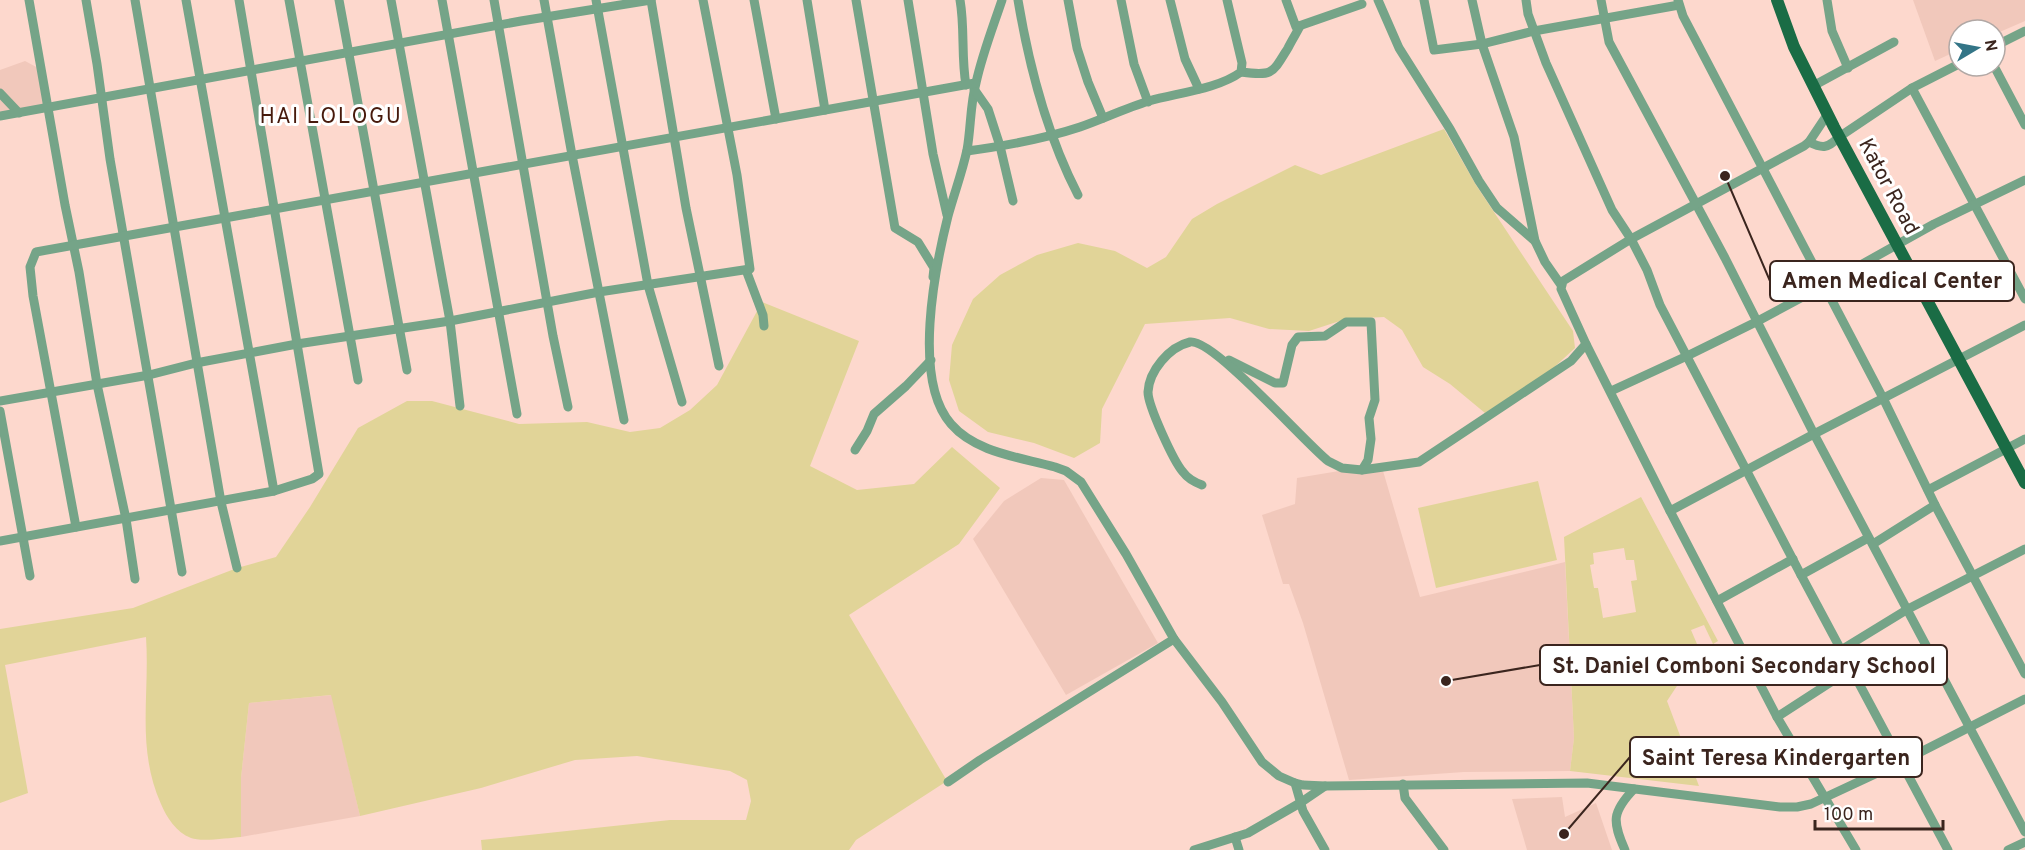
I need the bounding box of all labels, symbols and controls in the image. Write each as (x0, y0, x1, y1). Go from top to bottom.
north arrow (1947, 18, 2007, 78)
text: N (1979, 38, 2001, 53)
district label: HAI LOLOGU (260, 104, 402, 131)
street label: Kator Road (1851, 134, 1925, 240)
callout: Amen Medical Center (1770, 261, 2014, 301)
text: Amen Medical Center (1782, 269, 2002, 296)
callout: St. Daniel Comboni Secondary School (1540, 645, 1947, 685)
text: St. Daniel Comboni Secondary School (1552, 654, 1936, 681)
callout: Saint Teresa Kindergarten (1630, 737, 1922, 777)
text: Saint Teresa Kindergarten (1642, 746, 1910, 773)
scale bar (1815, 793, 1942, 831)
text: 100 m (1824, 804, 1873, 827)

